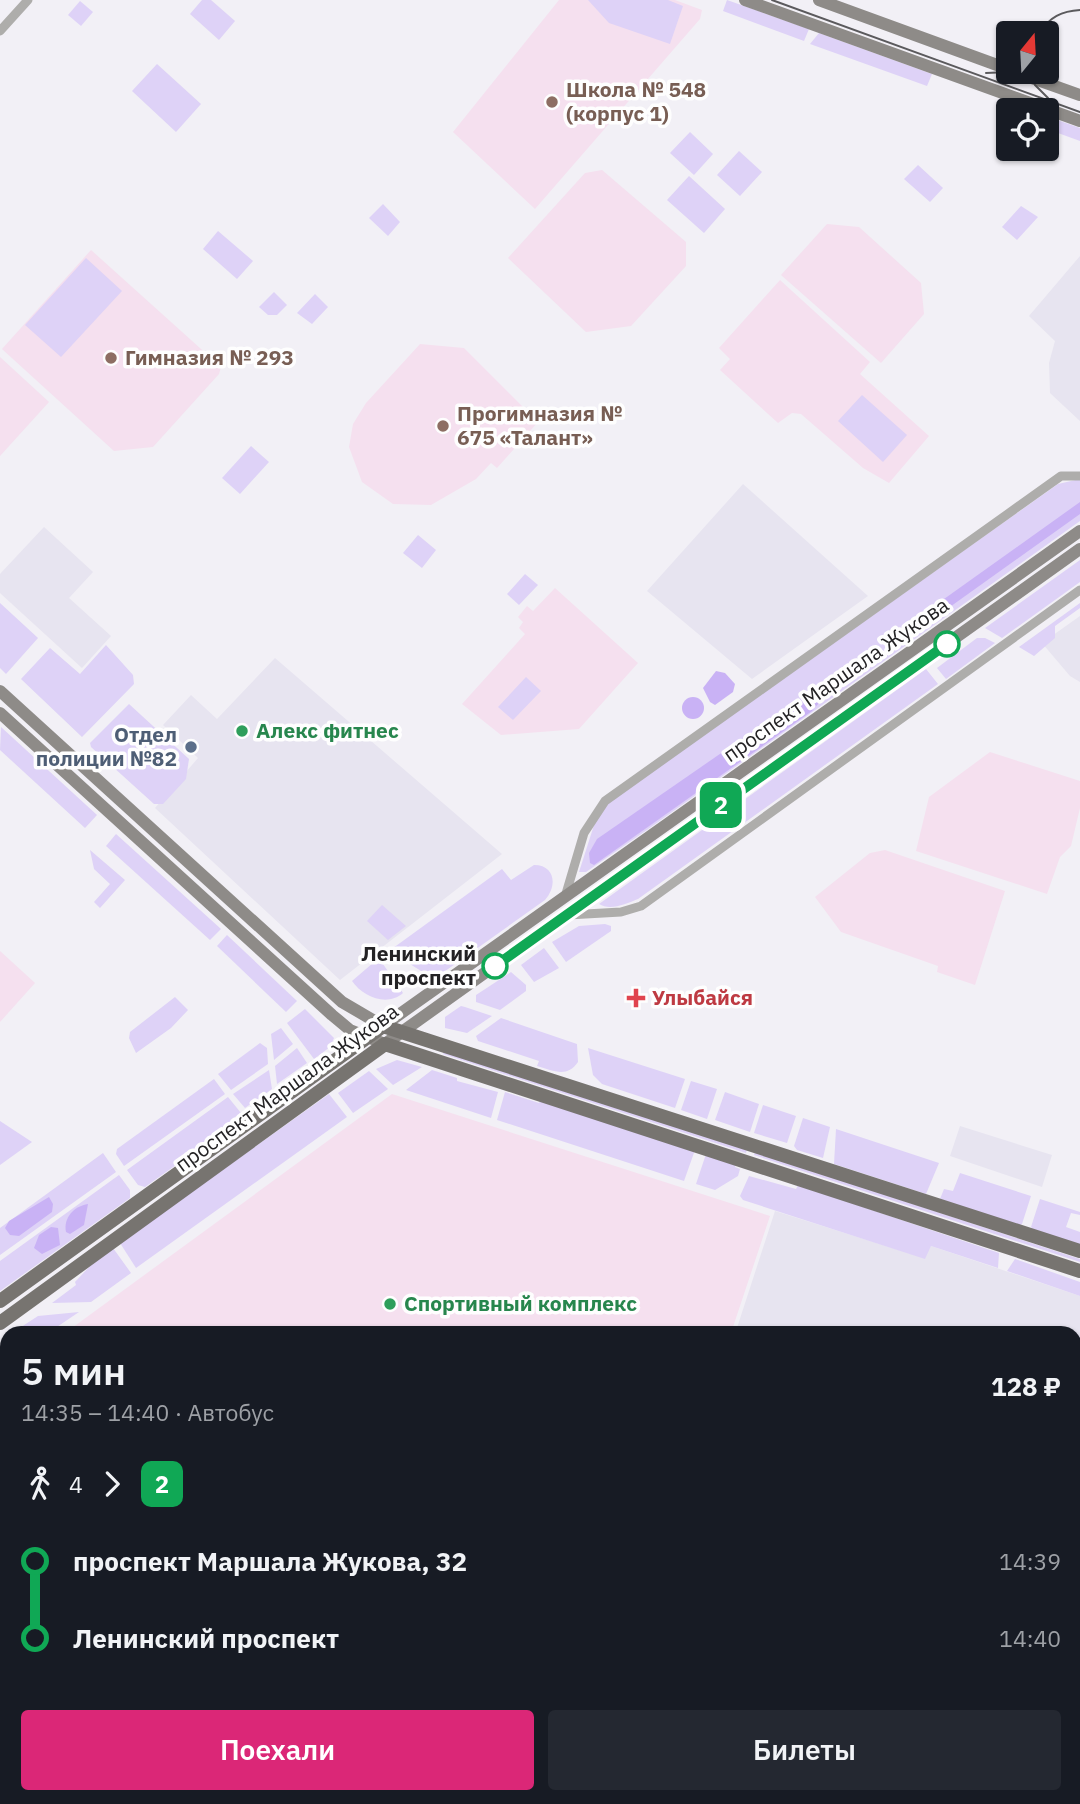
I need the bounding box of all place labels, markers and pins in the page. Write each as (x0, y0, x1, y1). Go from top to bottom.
place label: Школа № 548 (корпус 1) (566, 75, 706, 127)
marker: Школа № 548 (корпус 1) (544, 94, 560, 110)
place label: Гимназия № 293 (125, 343, 294, 371)
marker: Гимназия № 293 (103, 350, 119, 366)
place label: Прогимназия № 675 «Талант» (457, 399, 622, 451)
marker: Прогимназия № 675 «Талант» (435, 418, 451, 434)
unlabelled marker (934, 631, 960, 657)
place label: Алекс фитнес (256, 716, 399, 744)
place label: Отдел полиции №82 (36, 720, 177, 772)
marker: Алекс фитнес (234, 723, 250, 739)
marker: Отдел полиции №82 (183, 739, 199, 755)
place label: Ленинский проспект (361, 939, 476, 991)
marker: Ленинский проспект (482, 953, 508, 979)
place label: Улыбайся (652, 983, 753, 1011)
marker: Улыбайся (626, 988, 646, 1008)
place label: Спортивный комплекс (404, 1289, 637, 1317)
marker: Спортивный комплекс (382, 1296, 398, 1312)

